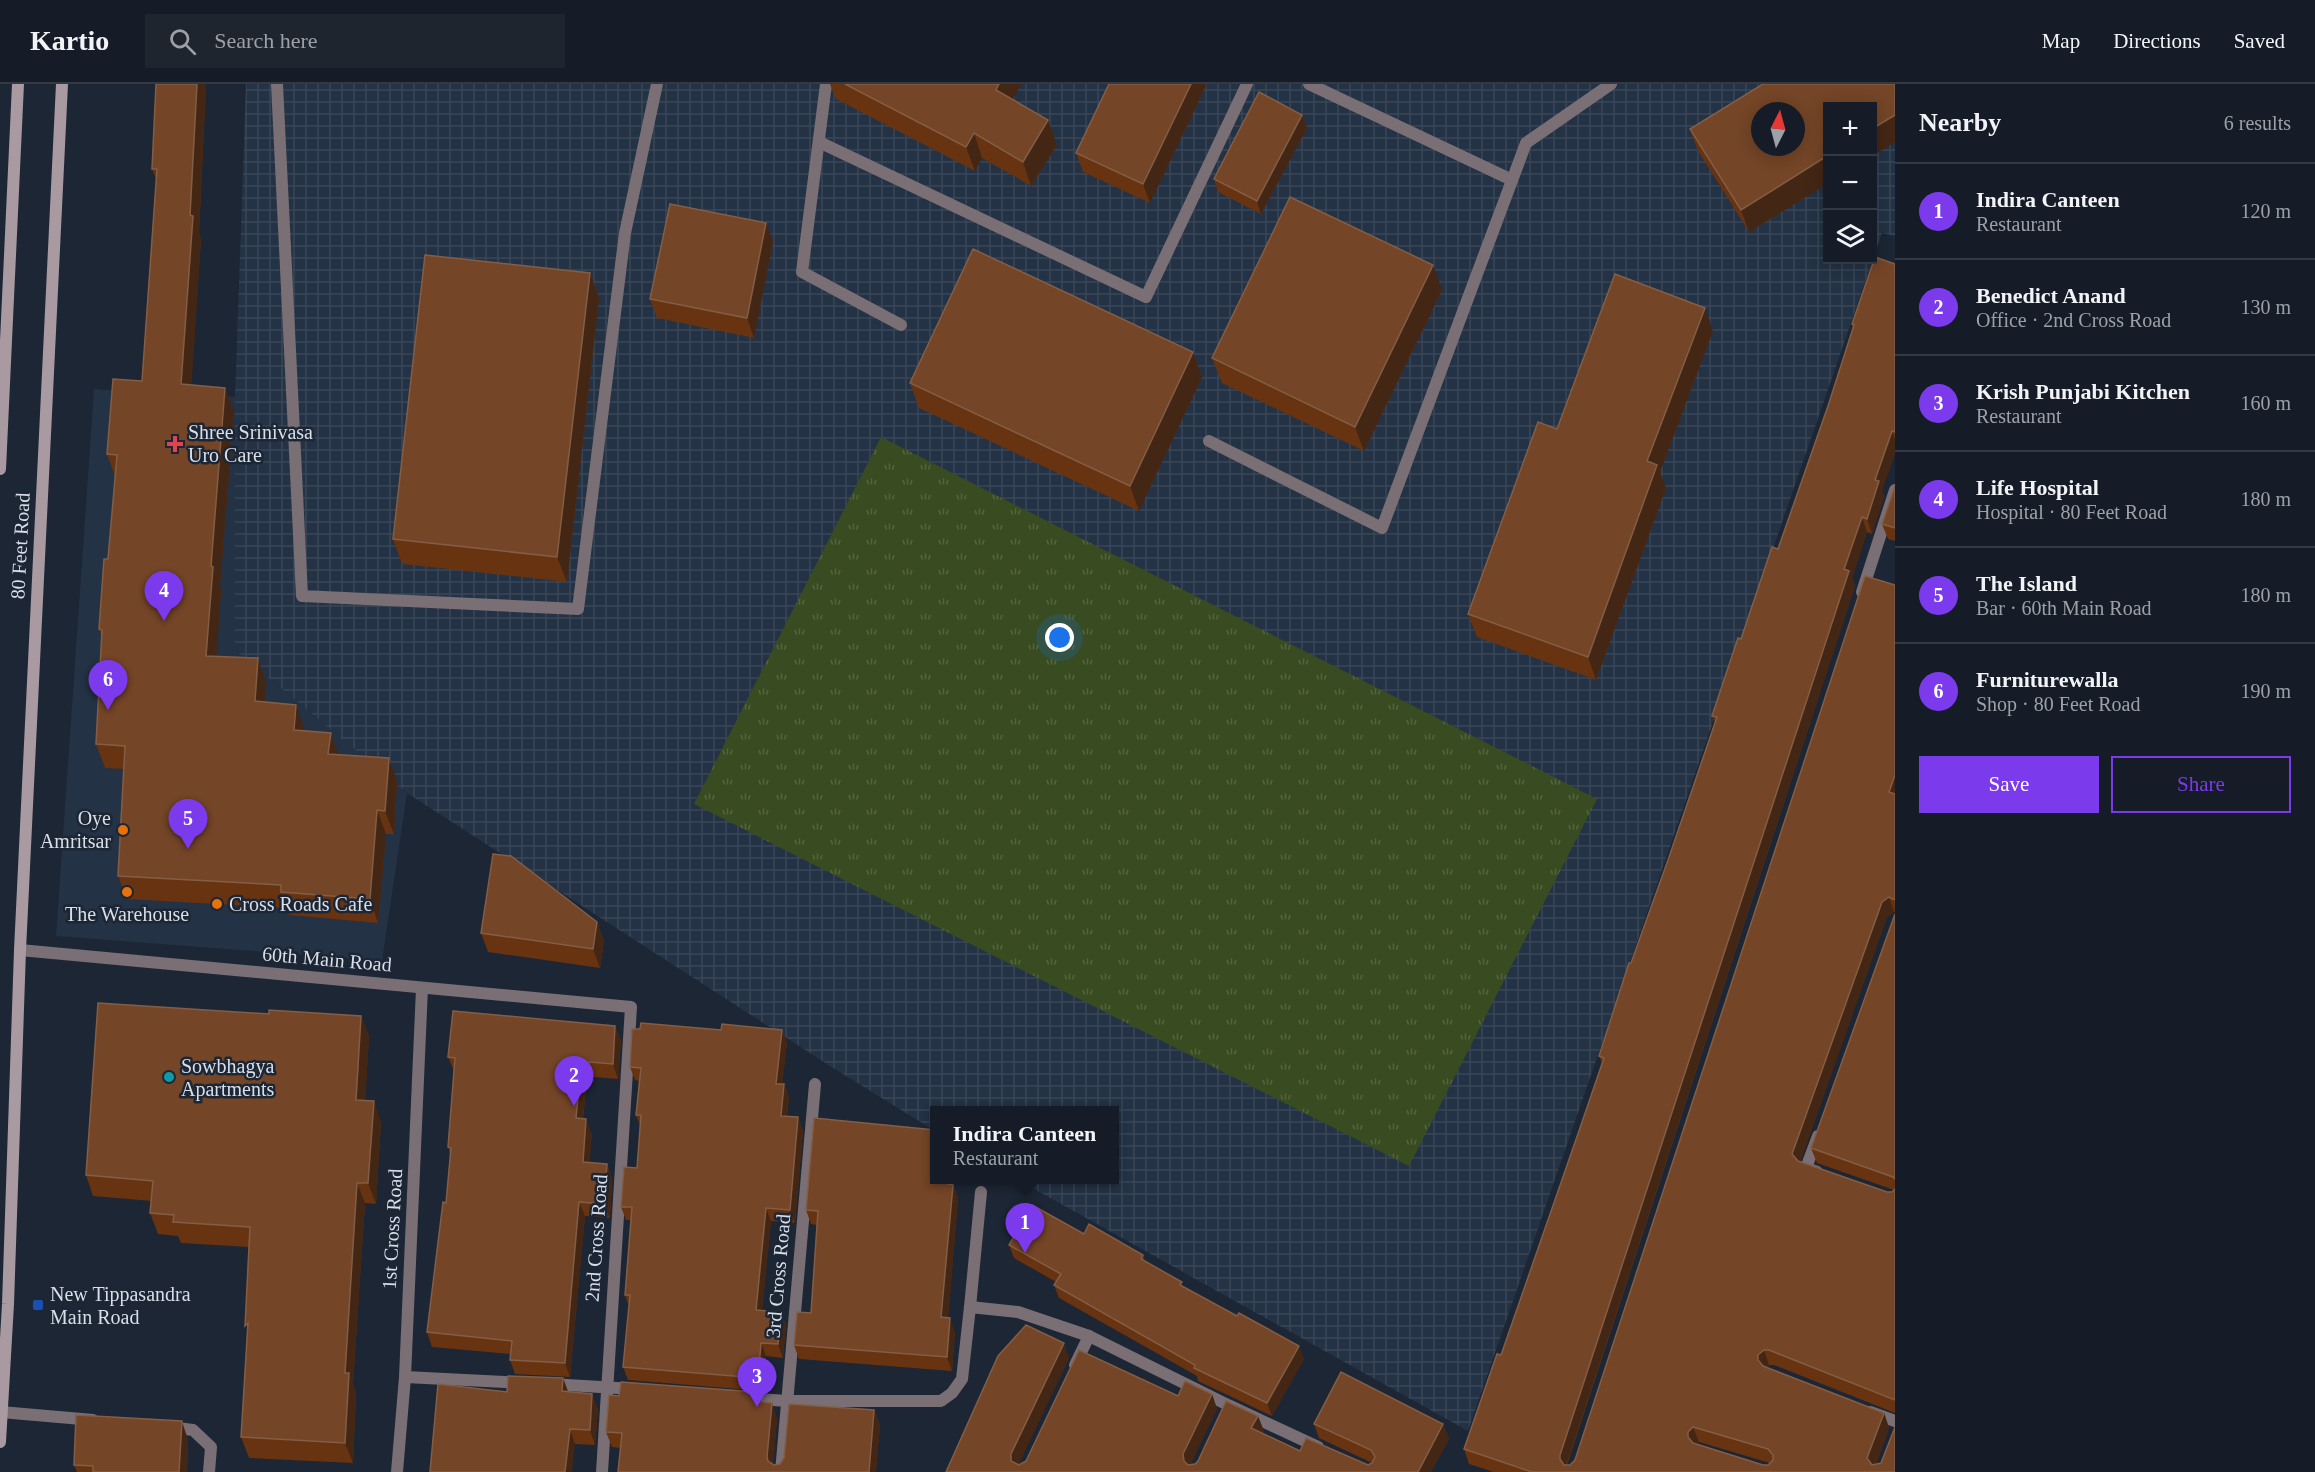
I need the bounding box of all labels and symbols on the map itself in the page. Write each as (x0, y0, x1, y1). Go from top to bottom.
north arrow (1751, 102, 1805, 156)
place label: Shree Srinivasa Uro Care (188, 421, 313, 466)
marker: Shree Srinivasa Uro Care (166, 435, 184, 453)
street label: 80 Feet Road (6, 492, 34, 600)
pin: 4 (144, 572, 184, 621)
your location (1045, 623, 1074, 652)
pin: 6 (88, 660, 128, 710)
pin: 5 (168, 800, 207, 849)
place label: Oye Amritsar (40, 807, 111, 852)
marker: Oye Amritsar (116, 823, 130, 837)
marker: The Warehouse (120, 885, 134, 899)
place label: Cross Roads Cafe (229, 893, 372, 915)
marker: Cross Roads Cafe (210, 897, 224, 911)
place label: The Warehouse (65, 903, 189, 925)
street label: 60th Main Road (261, 942, 393, 976)
place label: Sowbhagya Apartments (181, 1055, 275, 1101)
pin: 2 (554, 1056, 594, 1106)
marker: Sowbhagya Apartments (162, 1070, 176, 1084)
street label: 1st Cross Road (378, 1168, 406, 1290)
street label: 2nd Cross Road (581, 1173, 611, 1303)
pin: 1 (1006, 1204, 1044, 1253)
street label: 3rd Cross Road (762, 1213, 794, 1339)
place label: New Tippasandra Main Road (50, 1283, 191, 1328)
marker: New Tippasandra Main Road (31, 1298, 45, 1312)
pin: 3 (738, 1358, 777, 1407)

